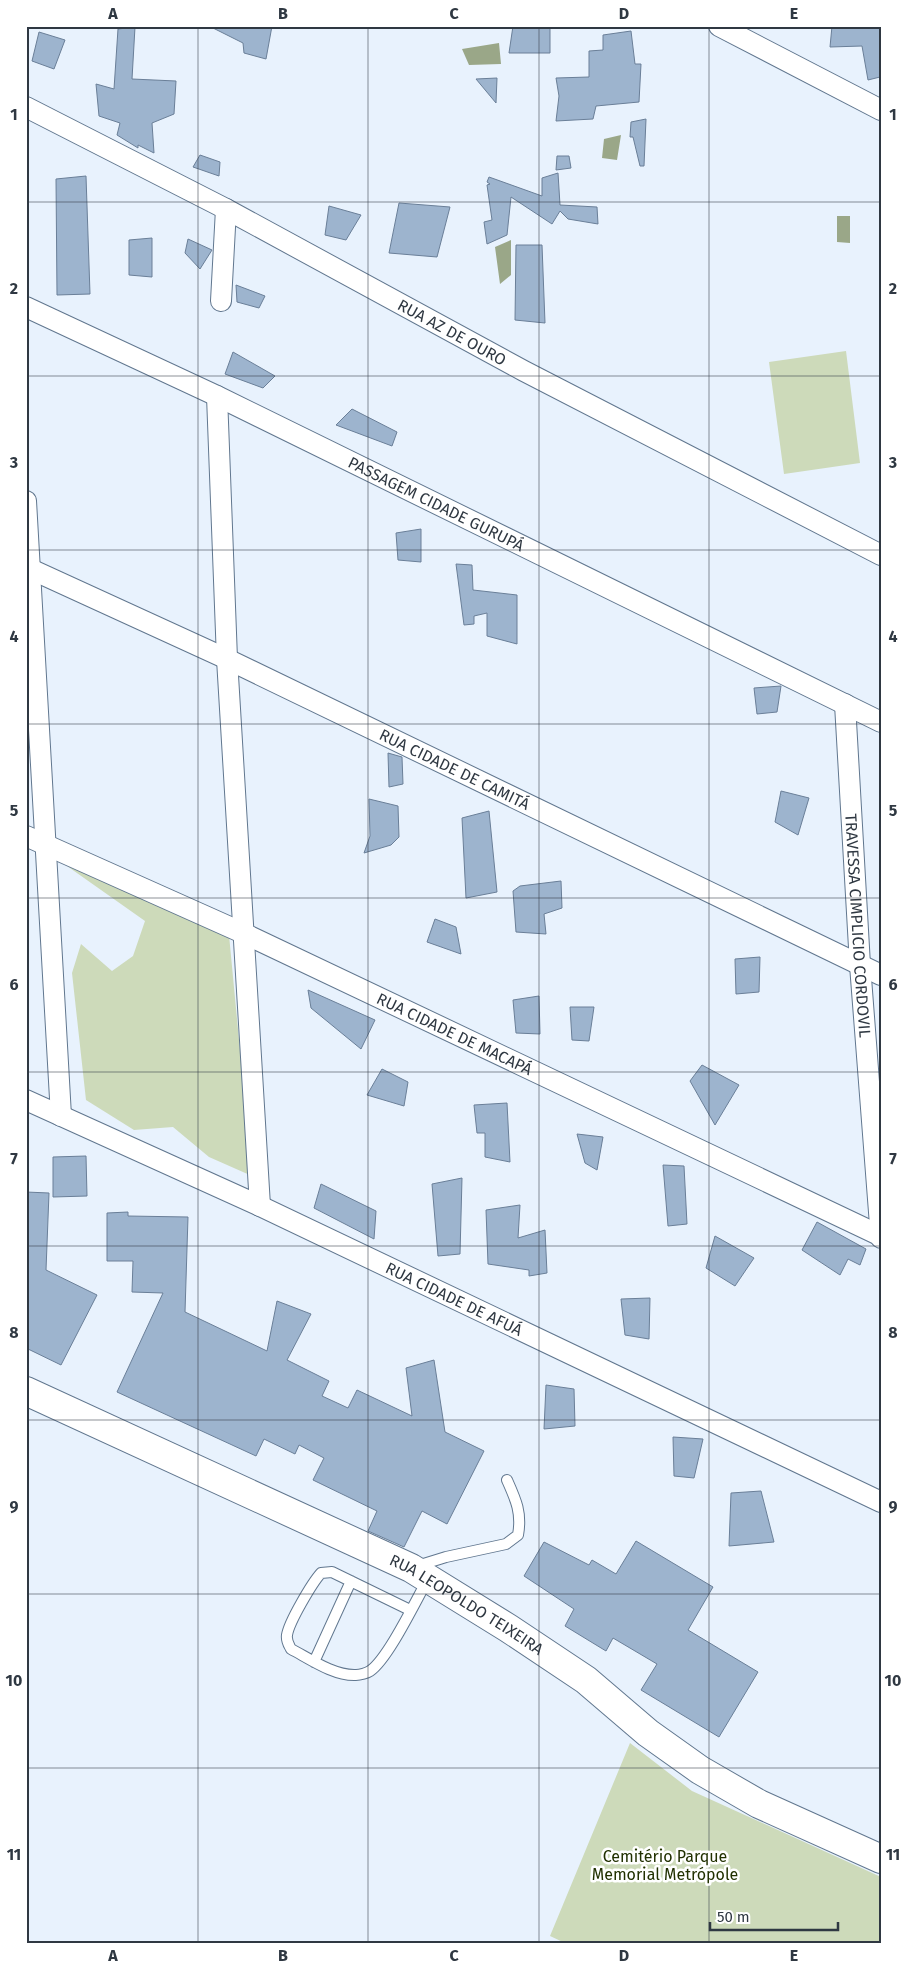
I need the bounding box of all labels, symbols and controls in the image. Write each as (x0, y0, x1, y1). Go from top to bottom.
text: A (107, 4, 118, 23)
text: B (278, 4, 288, 23)
text: C (449, 4, 459, 23)
text: D (619, 4, 629, 23)
text: E (790, 4, 798, 23)
text: 1 (10, 105, 18, 124)
text: 1 (889, 105, 897, 124)
text: 2 (10, 279, 18, 298)
text: 2 (889, 279, 897, 298)
street label: RUA AZ DE OURO (394, 295, 510, 370)
text: 3 (9, 453, 18, 472)
street label: PASSAGEM CIDADE GURUPÁ (345, 453, 528, 556)
text: 3 (888, 453, 897, 472)
text: 4 (9, 627, 19, 646)
text: 4 (888, 627, 898, 646)
street label: RUA CIDADE DE CAMITÁ (376, 725, 534, 814)
text: 5 (10, 801, 19, 820)
text: 5 (889, 801, 898, 820)
street label: TRAVESSA CIMPLICIO CORDOVIL (841, 813, 875, 1038)
text: 6 (9, 975, 19, 994)
text: 6 (888, 975, 898, 994)
street label: RUA CIDADE DE MACAPÁ (374, 989, 536, 1079)
text: 7 (10, 1149, 18, 1168)
text: 7 (889, 1149, 897, 1168)
street label: RUA CIDADE DE AFUÁ (382, 1258, 527, 1340)
text: 8 (9, 1323, 19, 1342)
text: 8 (888, 1323, 898, 1342)
text: 9 (10, 1497, 19, 1516)
text: 9 (889, 1497, 898, 1516)
street label: RUA LEOPOLDO TEIXEIRA (387, 1550, 548, 1659)
text: 10 (6, 1671, 22, 1690)
text: 10 (885, 1671, 901, 1690)
text: 11 (7, 1845, 21, 1864)
text: 11 (886, 1845, 900, 1864)
park label: Cemitério Parque Memorial Metrópole (592, 1847, 738, 1884)
scale bar (710, 1899, 837, 1931)
text: 50 m (717, 1908, 750, 1926)
text: A (107, 1946, 118, 1965)
text: B (278, 1946, 288, 1965)
text: C (449, 1946, 459, 1965)
text: D (619, 1946, 629, 1965)
text: E (790, 1946, 798, 1965)

